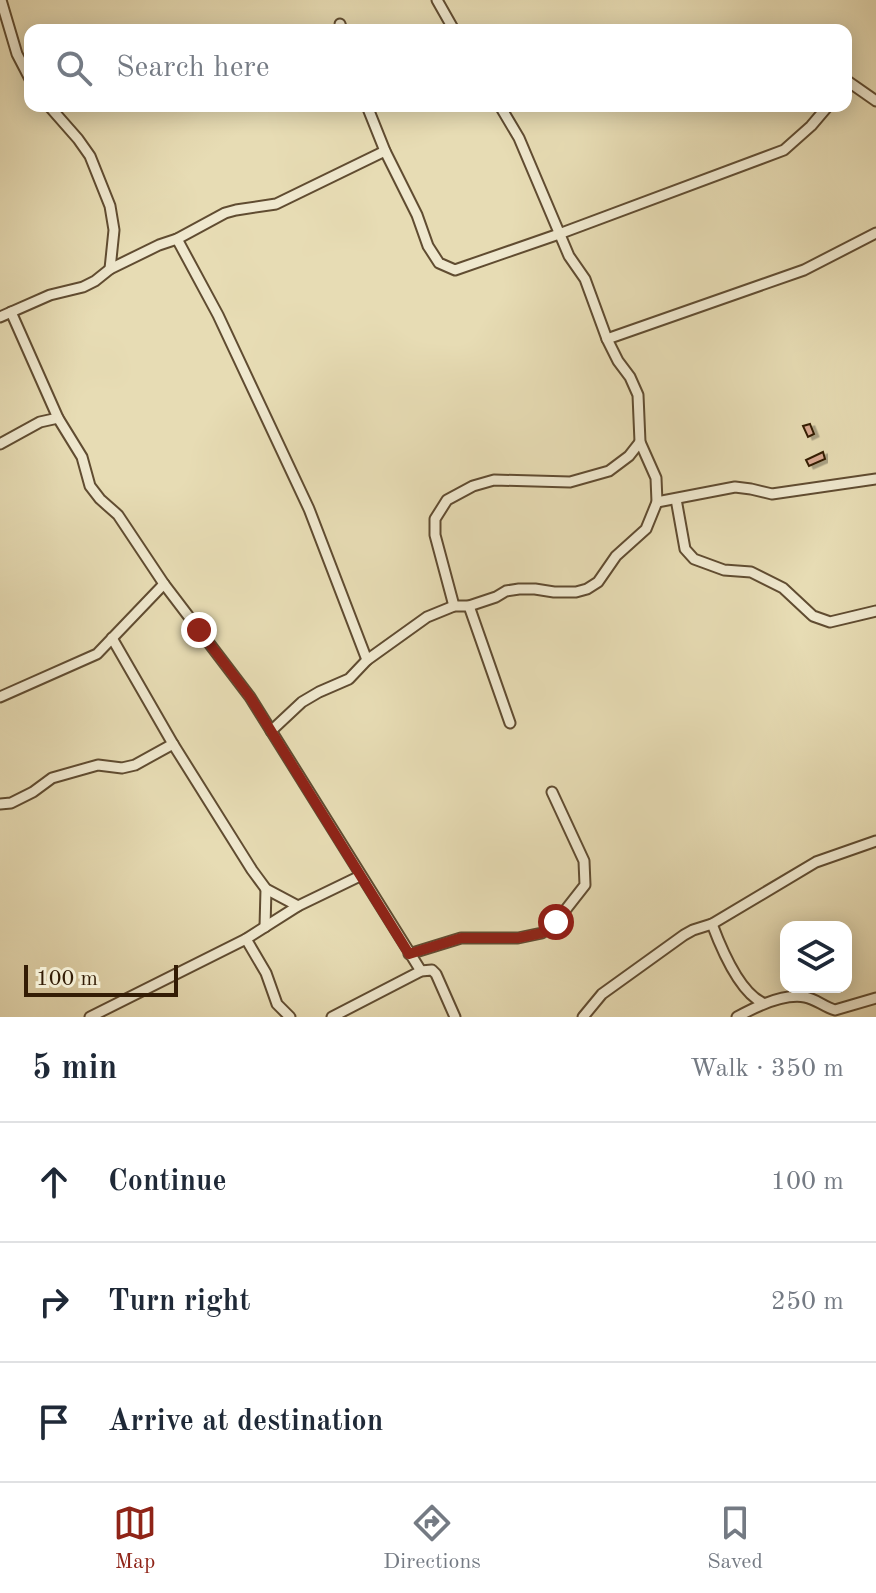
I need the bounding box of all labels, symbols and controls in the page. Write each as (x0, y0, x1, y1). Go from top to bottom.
search box (24, 24, 852, 112)
icon: search (52, 46, 96, 90)
text: Search here (116, 53, 270, 83)
route end (181, 612, 217, 648)
route start (538, 904, 574, 940)
map controls (780, 921, 852, 993)
button: layers (780, 921, 852, 993)
scale bar (24, 961, 178, 997)
text: 100 m (36, 968, 98, 990)
text: 5 min (32, 1052, 117, 1086)
text: Walk · 350 m (690, 1056, 844, 1082)
icon: ahead (32, 1160, 76, 1204)
text: Continue (108, 1167, 227, 1197)
text: 100 m (771, 1169, 844, 1195)
icon: right (32, 1280, 76, 1324)
text: Turn right (108, 1287, 250, 1317)
text: 250 m (771, 1289, 844, 1315)
icon: arrive (32, 1400, 76, 1444)
text: Arrive at destination (108, 1407, 383, 1437)
tab: Map (113, 1501, 157, 1576)
tab: Directions (383, 1501, 481, 1576)
tab: Saved (707, 1501, 763, 1576)

